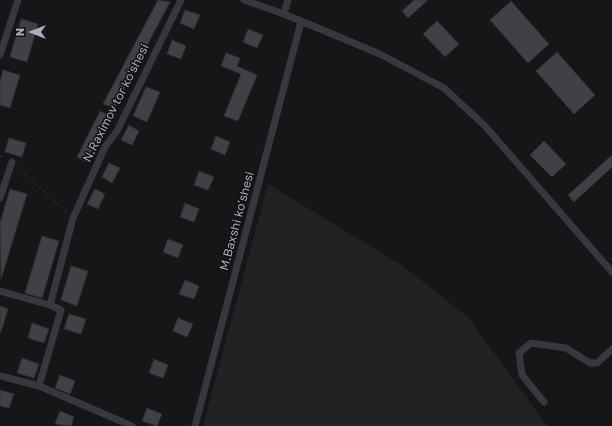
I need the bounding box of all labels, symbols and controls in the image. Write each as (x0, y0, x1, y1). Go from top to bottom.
north arrow (12, 12, 52, 52)
text: N (13, 28, 26, 36)
street label: N.Raximov tor ko'shesi (80, 41, 152, 165)
street label: M.Baxshi ko'shesi (217, 170, 257, 272)

